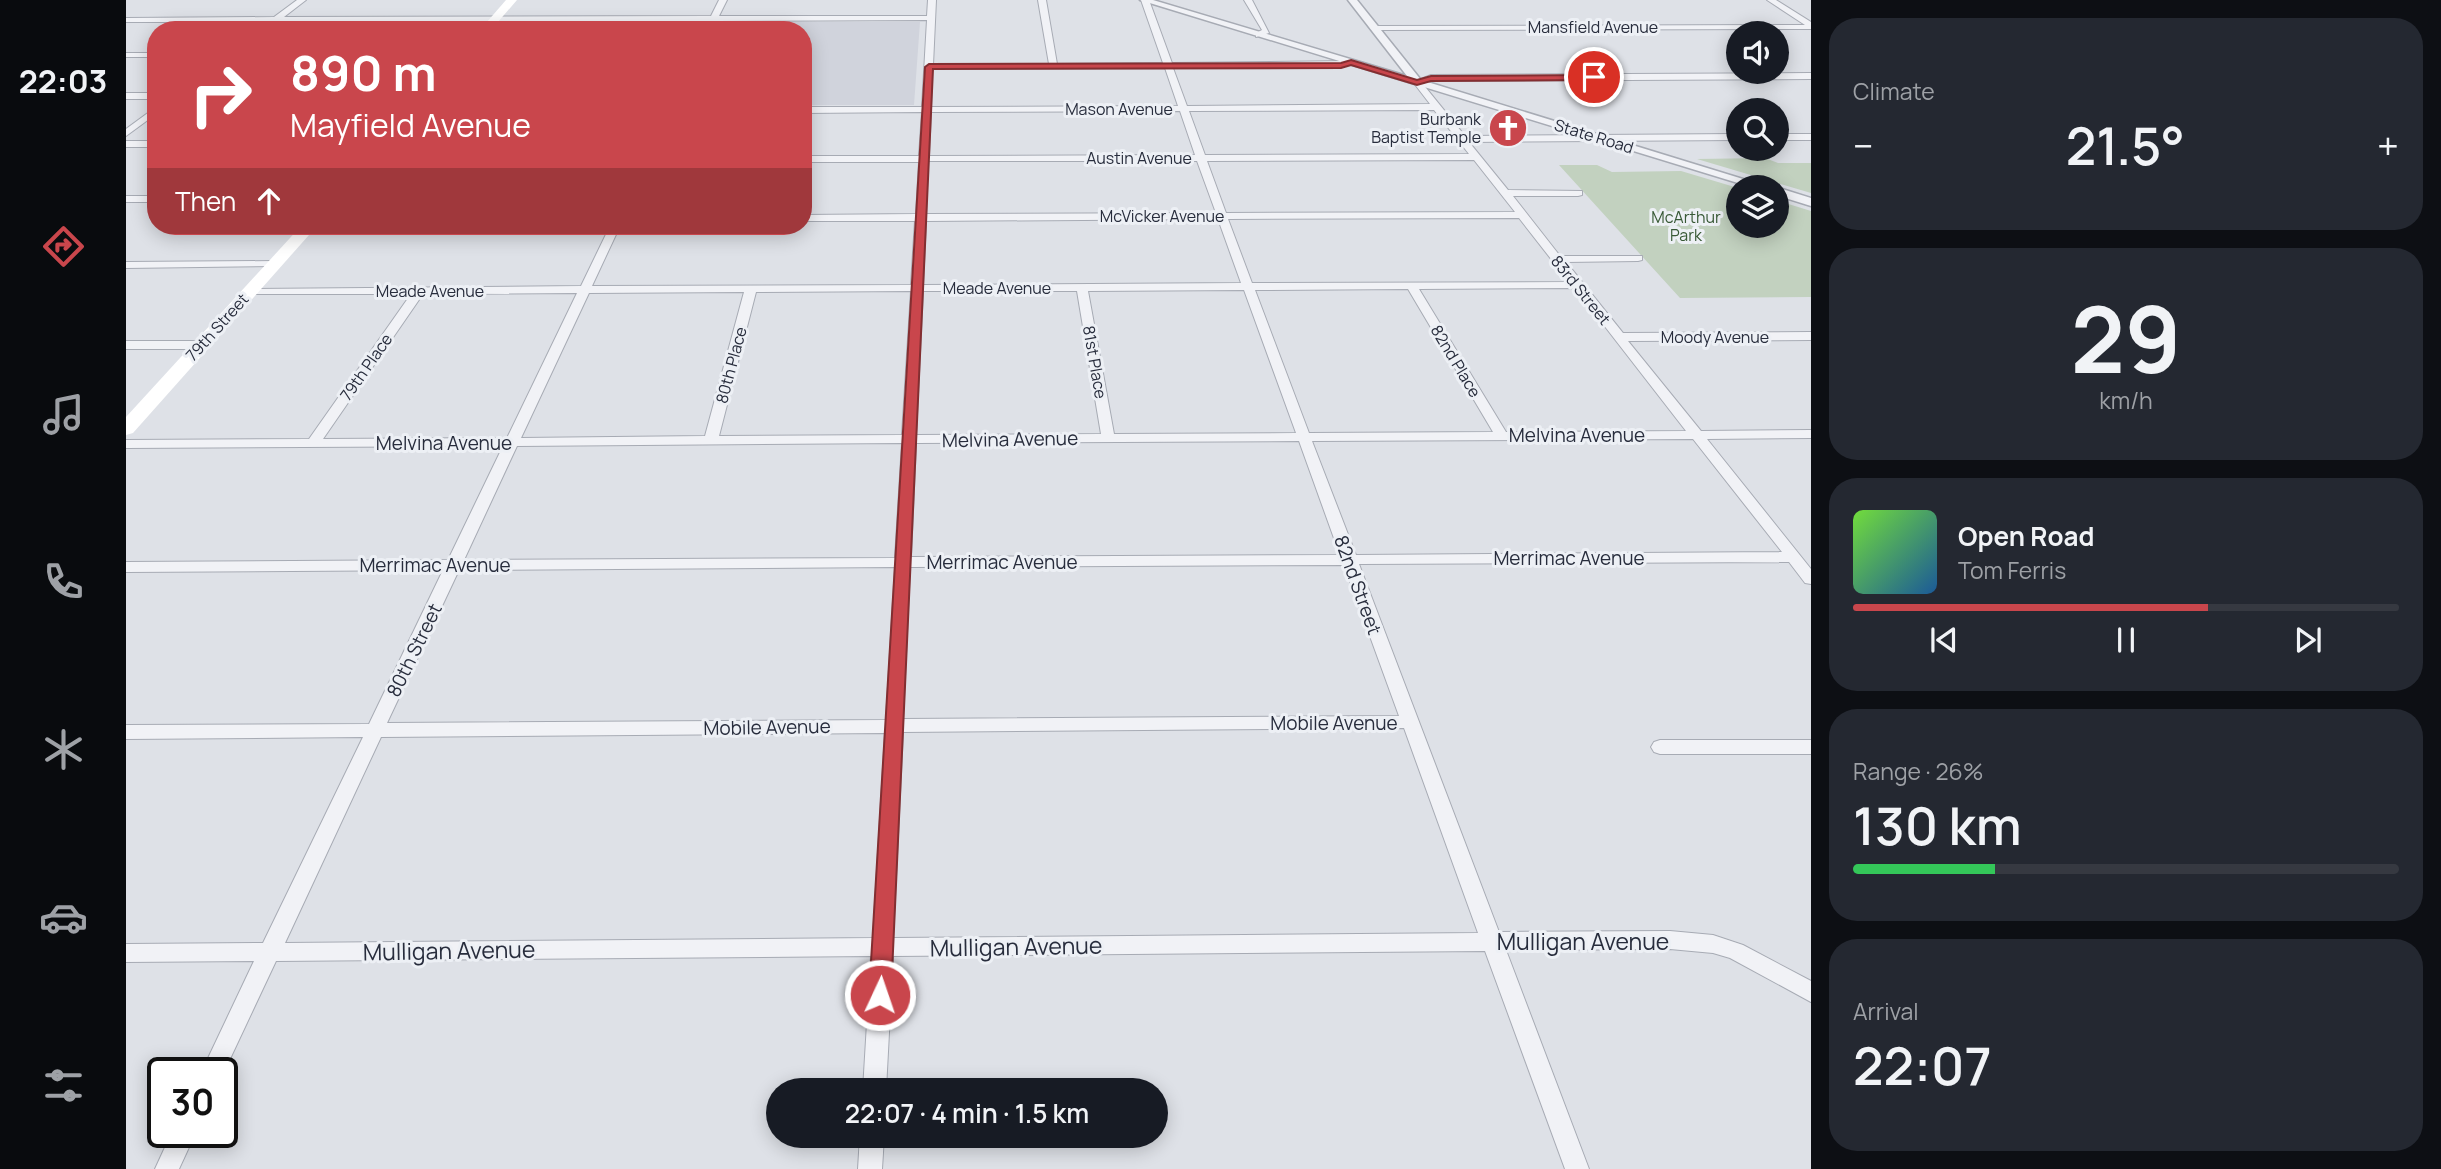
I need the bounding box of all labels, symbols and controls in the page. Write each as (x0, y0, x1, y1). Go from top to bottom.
street label: Mansfield Avenue (1528, 16, 1658, 38)
map controls (1726, 21, 1789, 238)
button: sound (1726, 21, 1789, 84)
text: 890 m (290, 39, 437, 106)
pin (1564, 47, 1624, 107)
icon: right (175, 49, 266, 140)
icon: arrive (1575, 58, 1613, 96)
text: 22:03 (19, 59, 107, 103)
text: Climate (1853, 75, 1935, 107)
street label: Mason Avenue (1065, 98, 1173, 120)
button: search (1726, 98, 1789, 161)
text: Mayfield Avenue (290, 103, 531, 147)
church icon: Burbank Baptist Temple (1487, 107, 1529, 149)
place label: Burbank Baptist Temple (1371, 108, 1482, 148)
text: 21.5° (2066, 110, 2185, 181)
street label: State Road (1552, 114, 1636, 158)
text: − (1853, 119, 1874, 171)
text: + (2377, 119, 2399, 171)
street label: Austin Avenue (1086, 147, 1192, 169)
button: layers (1726, 175, 1789, 238)
icon: ahead (250, 182, 288, 220)
text: Then (175, 183, 236, 219)
street label: McVicker Avenue (1100, 205, 1224, 227)
park label: McArthur Park (1651, 206, 1721, 246)
icon: directions (39, 222, 88, 271)
street label: 83rd Street (1546, 251, 1616, 329)
text: 29 (2071, 276, 2181, 400)
street label: Meade Avenue (943, 277, 1051, 299)
street label: Meade Avenue (376, 280, 484, 302)
street label: 79th Street (181, 288, 253, 366)
street label: 82nd Place (1426, 321, 1486, 401)
street label: 80th Place (710, 324, 752, 406)
street label: 81st Place (1078, 324, 1112, 400)
street label: Moody Avenue (1661, 326, 1769, 348)
street label: 79th Place (335, 329, 397, 405)
text: km/h (2099, 384, 2153, 416)
icon: music (39, 390, 88, 439)
street label: Melvina Avenue (1509, 422, 1645, 448)
street label: Melvina Avenue (942, 425, 1078, 453)
street label: Melvina Avenue (376, 430, 512, 456)
text: Open Road (1958, 518, 2094, 554)
street label: 82nd Street (1328, 532, 1388, 638)
street label: Merrimac Avenue (1493, 545, 1645, 571)
street label: Merrimac Avenue (926, 549, 1078, 575)
street label: Merrimac Avenue (359, 552, 511, 578)
text: Tom Ferris (1958, 554, 2066, 586)
icon: phone (39, 557, 88, 606)
street label: 80th Street (380, 599, 448, 701)
icon: previous (1925, 621, 1963, 659)
icon: pause (2107, 621, 2145, 659)
icon: next (2289, 621, 2327, 659)
street label: Mobile Avenue (1270, 710, 1398, 736)
street label: Mobile Avenue (703, 713, 831, 741)
icon: climate (39, 725, 88, 774)
text: Range · 26% (1853, 755, 1984, 787)
text: 130 km (1853, 790, 2022, 861)
icon: car (39, 893, 88, 942)
street label: Mulligan Avenue (1497, 925, 1669, 957)
street label: Mulligan Avenue (929, 928, 1103, 964)
street label: Mulligan Avenue (362, 932, 536, 968)
position arrow (843, 958, 917, 1032)
text: Arrival (1853, 995, 1919, 1027)
text: 22:07 (1853, 1030, 1992, 1101)
speed limit sign: 30 (147, 1057, 238, 1148)
icon: filters (39, 1061, 88, 1110)
text: 22:07 · 4 min · 1.5 km (845, 1095, 1089, 1131)

